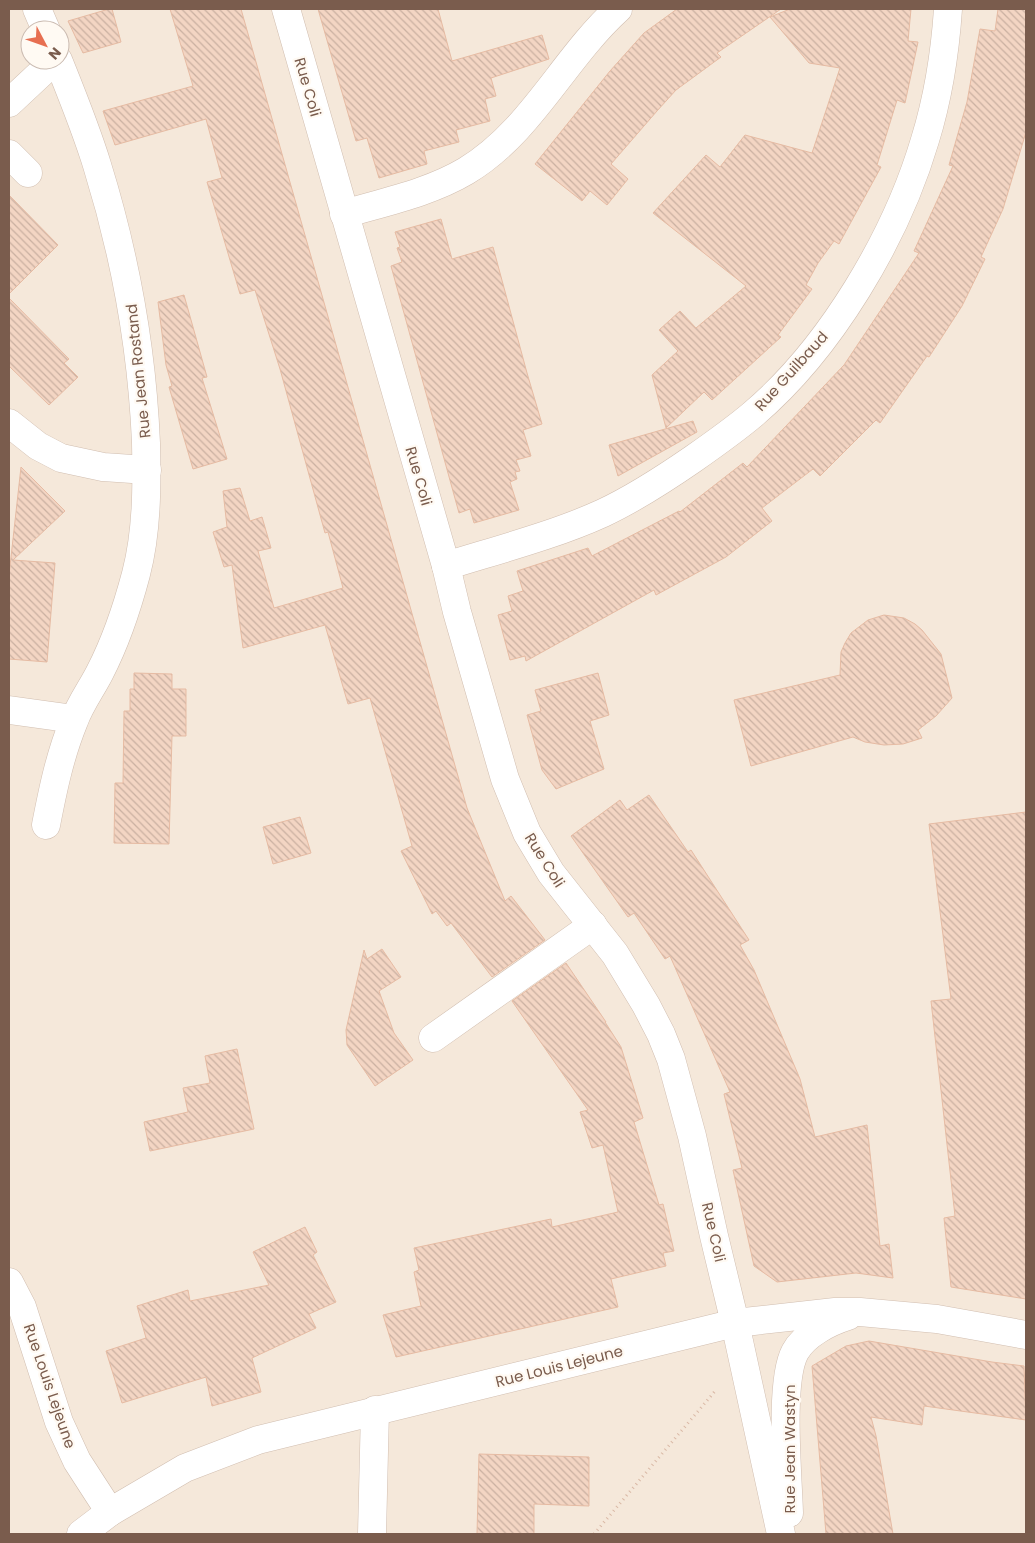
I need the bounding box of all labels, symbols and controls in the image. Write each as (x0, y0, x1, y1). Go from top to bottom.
north arrow (20, 20, 70, 70)
text: N (44, 43, 66, 64)
street label: Rue Coli (290, 55, 326, 119)
street label: Rue Jean Rostand (121, 303, 155, 439)
street label: Rue Guilbaud (750, 327, 832, 415)
street label: Rue Coli (401, 444, 437, 508)
street label: Rue Coli (520, 829, 570, 891)
street label: Rue Coli (697, 1200, 731, 1264)
street label: Rue Louis Lejeune (19, 1321, 81, 1451)
street label: Rue Louis Lejeune (493, 1340, 625, 1392)
street label: Rue Jean Wastyn (779, 1384, 800, 1514)

